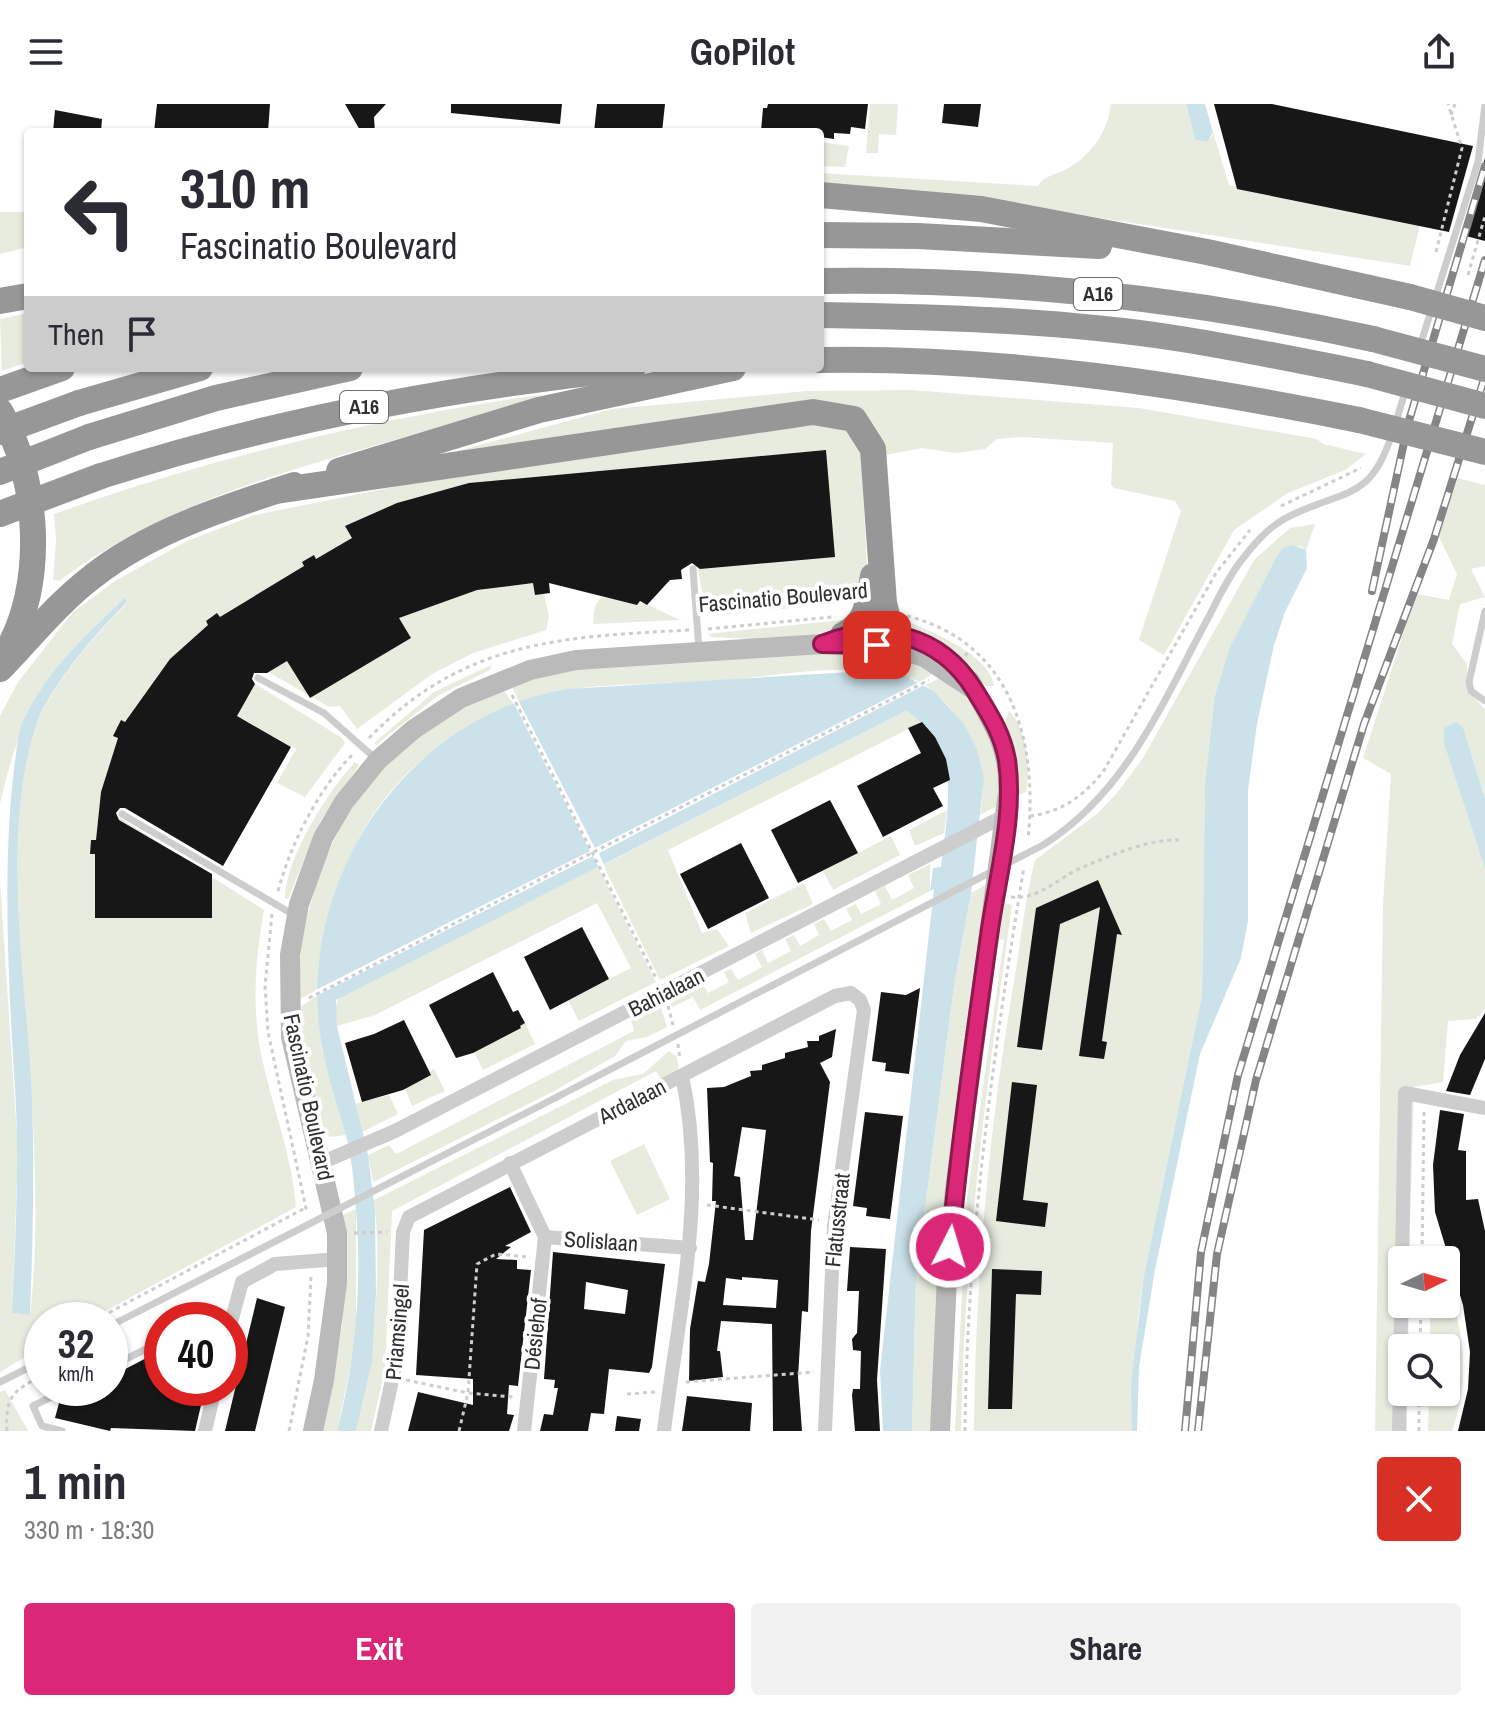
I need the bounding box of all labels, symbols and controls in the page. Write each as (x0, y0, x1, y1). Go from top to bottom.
text: GoPilot (690, 28, 795, 76)
icon: menu (24, 30, 68, 74)
icon: share (1417, 30, 1461, 74)
text: 310 m (180, 150, 310, 225)
icon: left (48, 160, 152, 264)
text: Fascinatio Boulevard (180, 222, 458, 270)
road number: A16 (1074, 278, 1122, 310)
icon: arrive (120, 312, 164, 356)
text: Then (48, 314, 104, 354)
road number: A16 (340, 391, 388, 423)
street label: Fascinatio Boulevard (697, 575, 869, 619)
pin (843, 611, 911, 679)
icon: arrive (855, 623, 899, 667)
street label: Bahialaan (623, 960, 709, 1024)
street label: Fascinatio Boulevard (277, 1011, 341, 1183)
street label: Ardalaan (592, 1071, 671, 1131)
street label: Flatusstraat (817, 1172, 857, 1268)
position arrow (908, 1205, 992, 1289)
street label: Solislaan (563, 1223, 639, 1259)
north arrow (1388, 1246, 1460, 1318)
map controls (1388, 1246, 1460, 1406)
street label: Priamsingel (378, 1283, 416, 1381)
street label: Désiehof (516, 1296, 554, 1371)
speed limit sign: 40 (144, 1302, 248, 1406)
text: 32 (58, 1317, 94, 1370)
button: search (1388, 1334, 1460, 1406)
text: km/h (58, 1360, 94, 1387)
text: 1 min (24, 1449, 127, 1514)
button: close (1377, 1457, 1461, 1541)
text: 330 m · 18:30 (24, 1512, 154, 1547)
button: Exit (24, 1603, 735, 1695)
button: Share (751, 1603, 1461, 1695)

